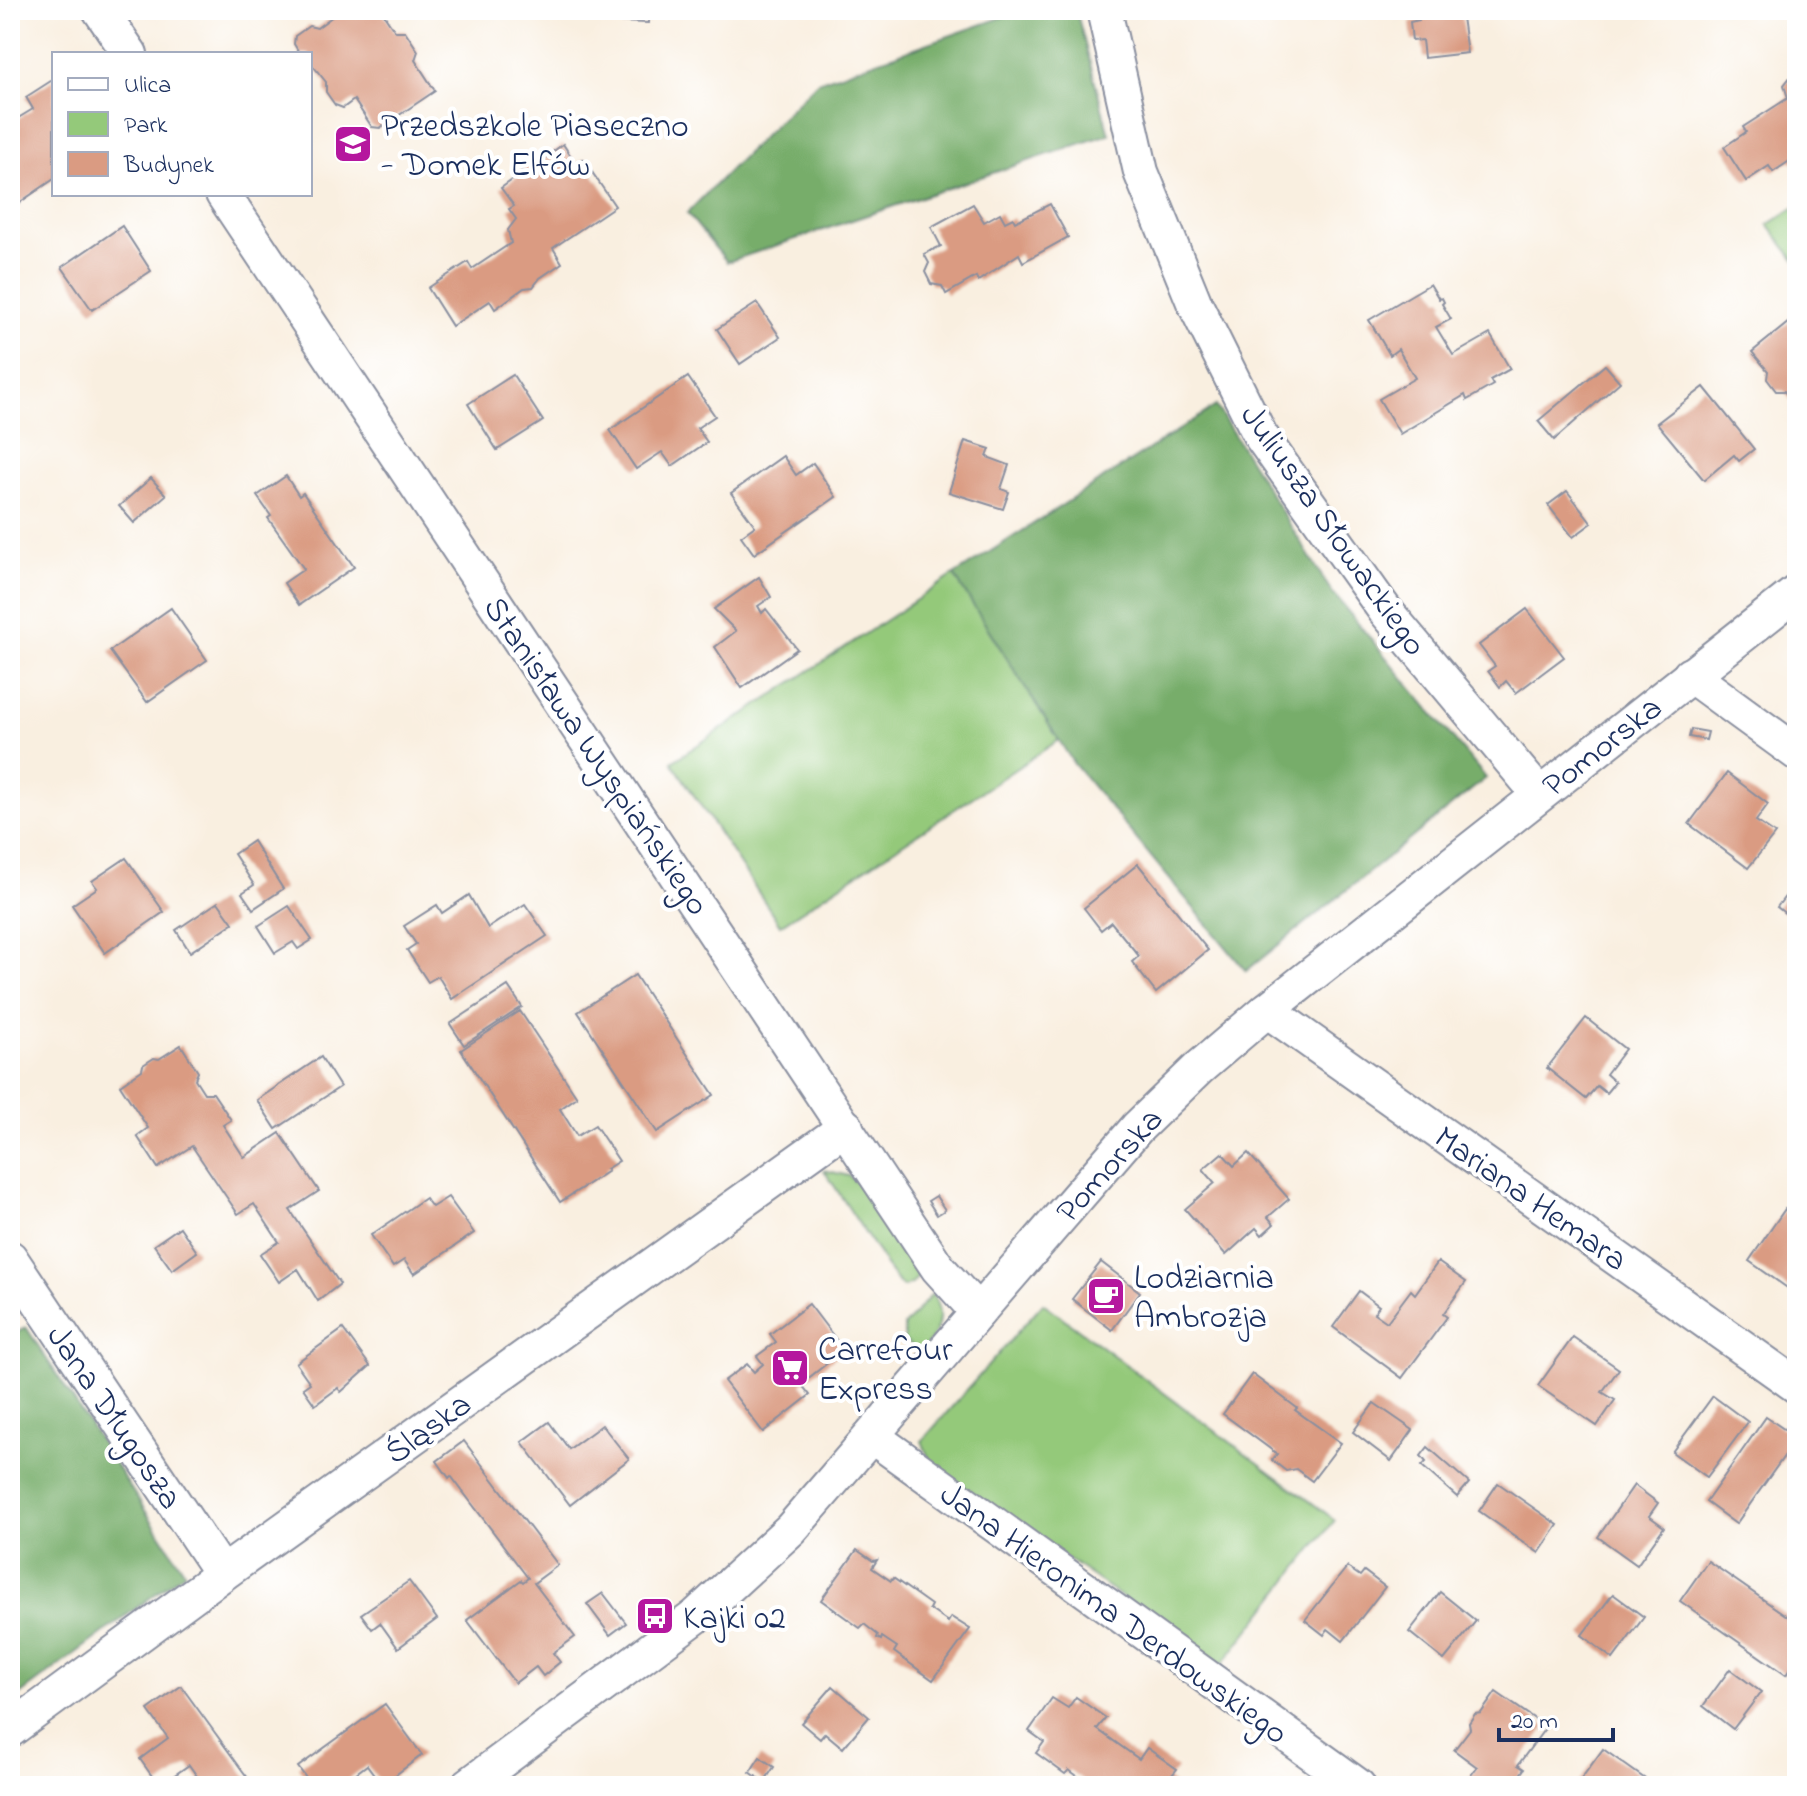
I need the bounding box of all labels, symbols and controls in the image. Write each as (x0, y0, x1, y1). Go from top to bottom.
legend (52, 52, 312, 196)
text: Ulica (124, 69, 171, 104)
place label: Przedszkole Piaseczno - Domek Elfów (381, 103, 689, 192)
text: Park (124, 109, 168, 144)
school or university icon: Przedszkole Piaseczno - Domek Elfów (332, 123, 374, 165)
text: Budynek (123, 149, 214, 185)
street label: Juliusza Słowackiego (1226, 395, 1438, 668)
street label: Stanisława Wyspiańskiego (469, 587, 721, 927)
street label: Pomorska (1533, 685, 1674, 811)
street label: Pomorska (1045, 1098, 1177, 1236)
street label: Mariana Hemara (1423, 1115, 1637, 1286)
place label: Lodziarnia Ambrozja (1134, 1255, 1274, 1344)
cafe icon: Lodziarnia Ambrozja (1085, 1275, 1127, 1317)
street label: Jana Długosza (32, 1316, 193, 1521)
place label: Carrefour Express (818, 1327, 953, 1416)
supermarket icon: Carrefour Express (769, 1347, 811, 1389)
street label: Śląska (376, 1382, 483, 1479)
street label: Jana Hieronima Derdowskiego (928, 1471, 1297, 1759)
bus stop icon: Kajki 02 (634, 1595, 676, 1637)
place label: Kajki 02 (683, 1595, 786, 1645)
scale bar (1499, 1692, 1613, 1742)
text: 20 m (1511, 1705, 1558, 1740)

